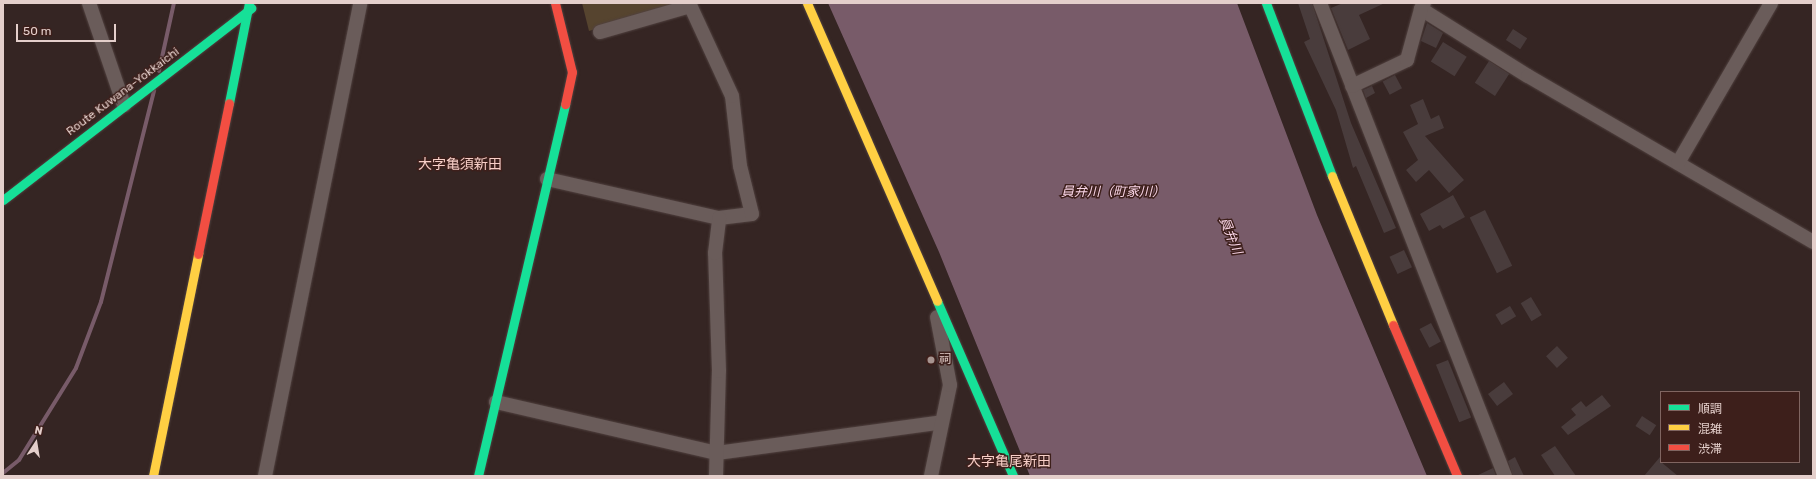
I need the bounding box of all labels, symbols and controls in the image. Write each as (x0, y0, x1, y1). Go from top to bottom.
scale bar (18, 16, 118, 42)
text: 50 m (23, 24, 51, 38)
street label: Route Kuwana-Yokkaichi (64, 45, 182, 139)
district label: 大字亀須新田 (418, 157, 502, 173)
water label: 員弁川（町家川） (1061, 184, 1165, 200)
water label: 員弁川 (1215, 215, 1245, 257)
place label: 祠 (939, 353, 951, 367)
marker: 祠 (926, 355, 936, 365)
legend (1660, 391, 1800, 463)
text: 順調 (1698, 402, 1722, 416)
text: 混雑 (1698, 422, 1722, 436)
north arrow (16, 423, 56, 463)
text: N (33, 424, 44, 438)
text: 渋滞 (1698, 442, 1722, 456)
district label: 大字亀尾新田 (967, 454, 1051, 470)

